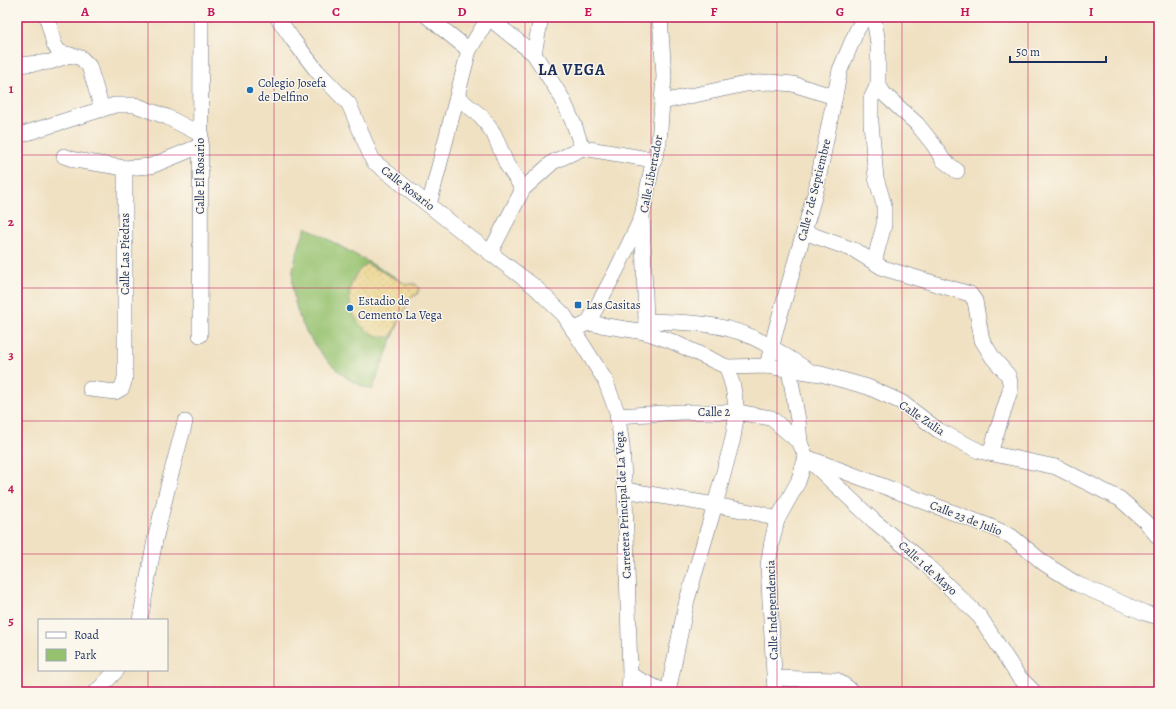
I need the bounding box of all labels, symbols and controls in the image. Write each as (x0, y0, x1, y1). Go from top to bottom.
text: A (80, 3, 90, 20)
text: B (207, 3, 215, 20)
text: C (332, 3, 340, 20)
text: D (457, 3, 467, 20)
text: E (584, 3, 592, 20)
text: F (711, 3, 718, 20)
text: G (836, 3, 844, 20)
text: H (960, 3, 970, 20)
text: I (1089, 3, 1094, 20)
scale bar (1010, 38, 1106, 64)
text: 50 m (1016, 44, 1040, 60)
district label: LA VEGA (538, 59, 606, 81)
place label: Colegio Josefa de Delfino (258, 75, 327, 105)
text: 1 (9, 80, 14, 97)
marker: Colegio Josefa de Delfino (245, 85, 255, 95)
street label: Calle Libertador (636, 133, 666, 214)
street label: Calle 7 de Septiembre (794, 137, 834, 243)
street label: Calle El Rosario (192, 138, 208, 214)
street label: Calle Rosario (378, 162, 438, 214)
text: 2 (8, 213, 15, 230)
street label: Calle Las Piedras (117, 213, 133, 295)
place label: Estadio de Cemento La Vega (358, 293, 442, 323)
place label: Las Casitas (586, 297, 641, 313)
marker: Las Casitas (573, 300, 583, 310)
marker: Estadio de Cemento La Vega (345, 303, 355, 313)
text: 3 (8, 346, 14, 363)
street label: Calle Zulia (896, 397, 948, 439)
street label: Calle 2 (698, 404, 731, 420)
street label: Carretera Principal de La Vega (611, 431, 635, 579)
text: 4 (8, 479, 14, 496)
street label: Calle 23 de Julio (928, 497, 1005, 539)
street label: Calle 1 de Mayo (895, 537, 961, 599)
street label: Calle Independencia (762, 559, 782, 660)
text: 5 (8, 612, 14, 629)
legend (38, 619, 168, 671)
text: Road (74, 627, 100, 643)
text: Park (74, 647, 97, 663)

